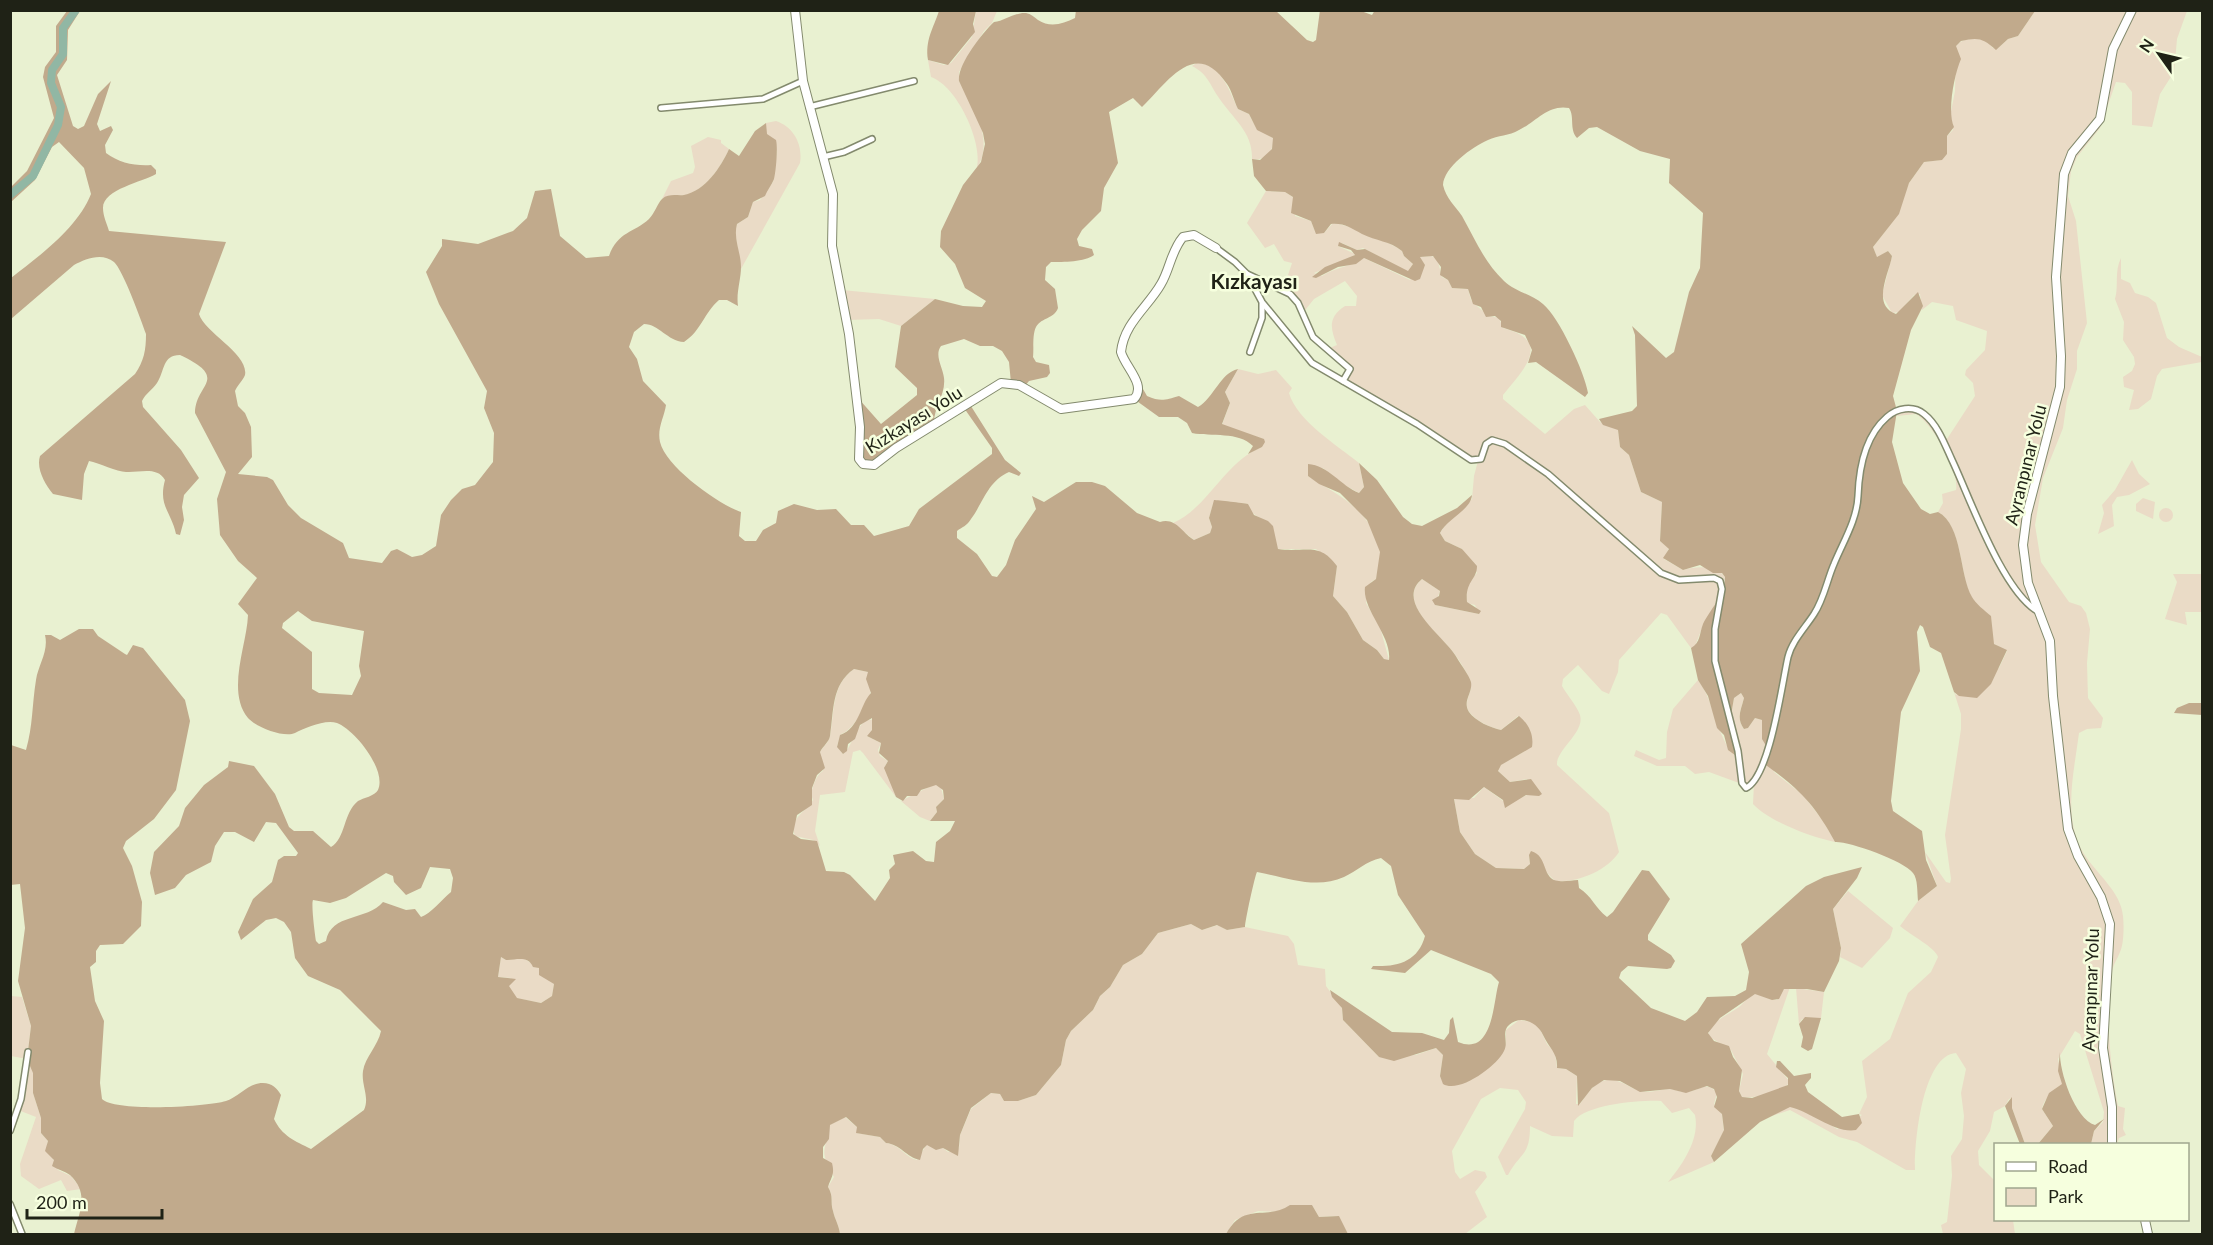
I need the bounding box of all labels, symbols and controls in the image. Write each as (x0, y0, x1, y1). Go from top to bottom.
north arrow (2129, 24, 2189, 84)
text: N (2135, 35, 2157, 56)
district label: Kızkayası (1210, 268, 1298, 293)
street label: Kızkayası Yolu (861, 381, 966, 458)
street label: Ayranpınar Yolu (1999, 402, 2051, 527)
street label: Ayranpınar Yolu (2077, 928, 2103, 1052)
legend (1994, 1143, 2189, 1221)
text: Road (2048, 1155, 2088, 1177)
scale bar (27, 1182, 162, 1220)
text: Park (2048, 1185, 2084, 1207)
text: 200 m (36, 1191, 87, 1213)

